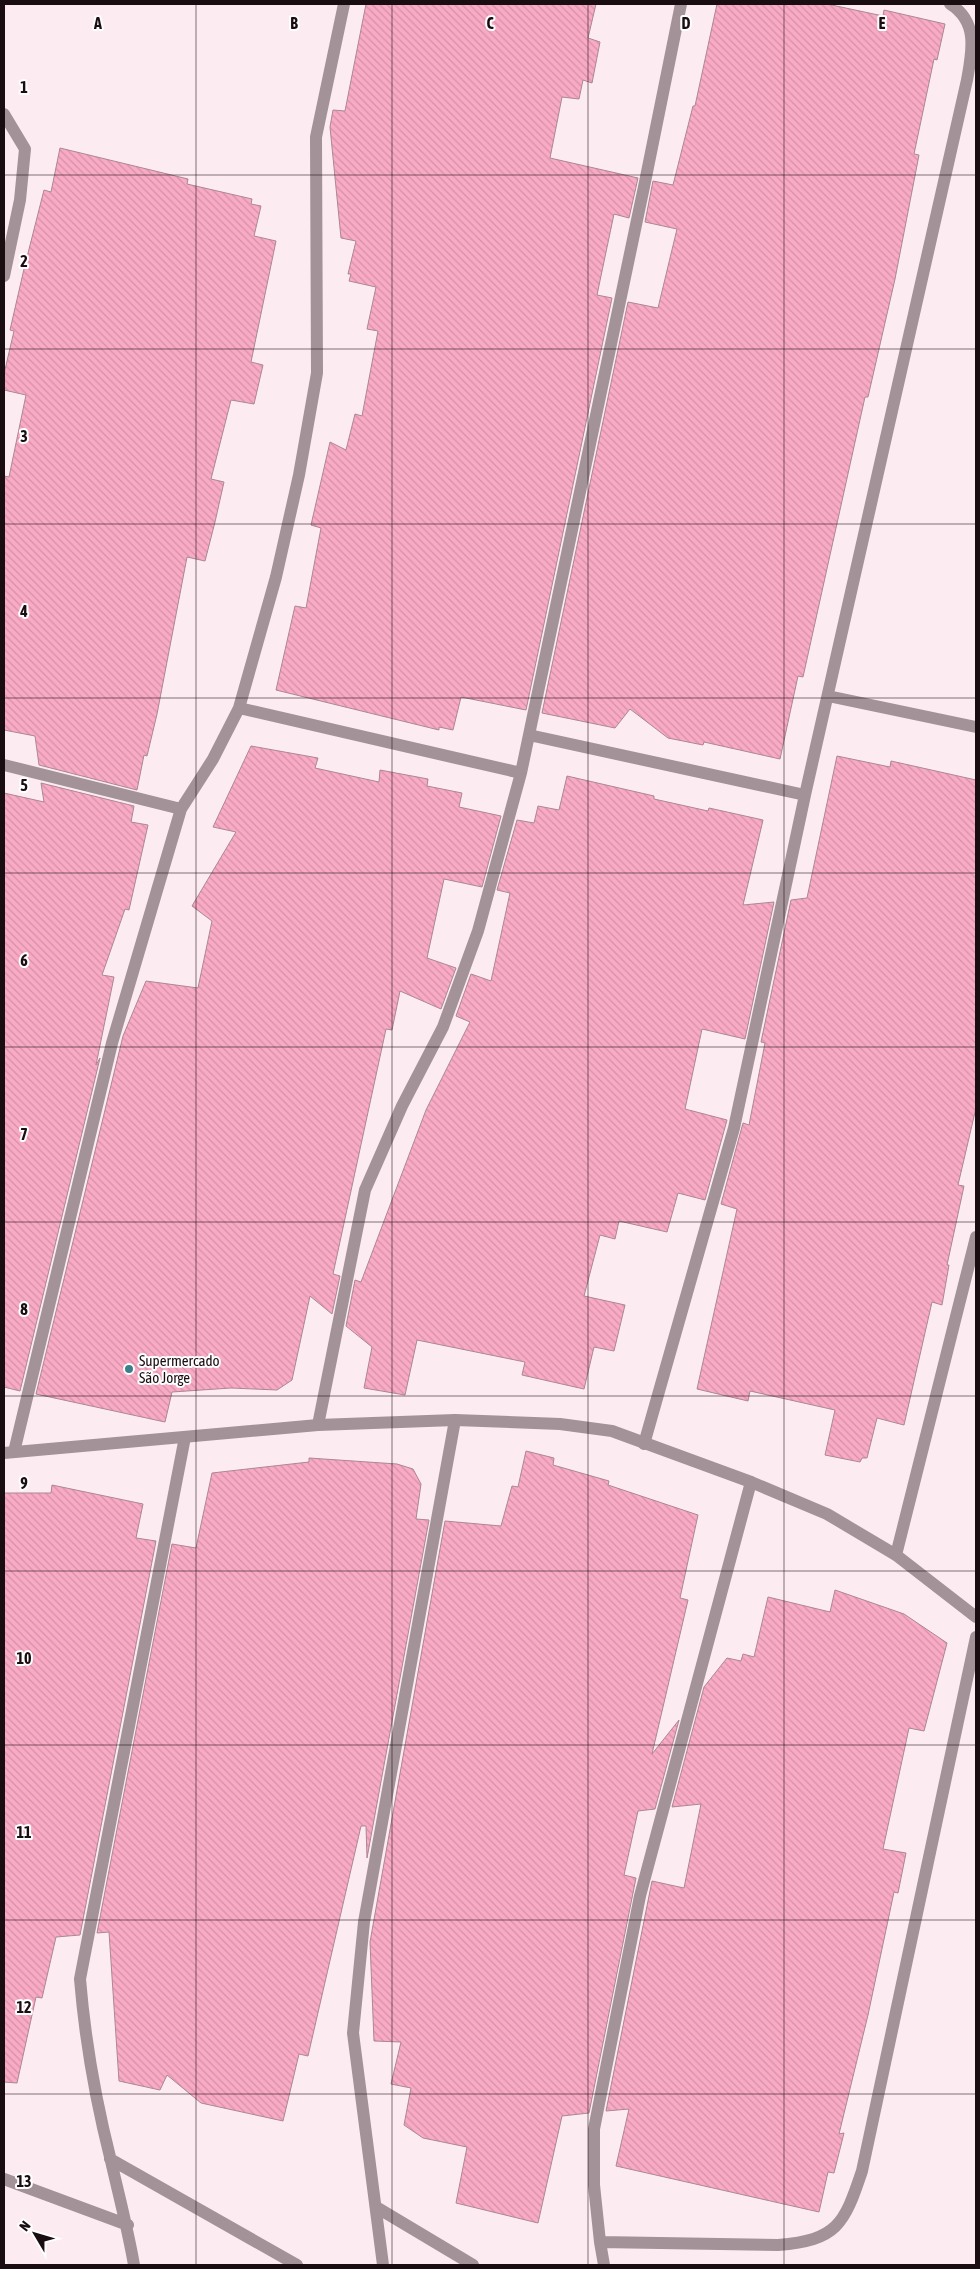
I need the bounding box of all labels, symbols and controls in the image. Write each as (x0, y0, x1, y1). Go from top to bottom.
text: A (93, 14, 102, 32)
text: B (290, 14, 298, 32)
text: C (486, 14, 494, 32)
text: D (682, 14, 691, 32)
text: E (879, 14, 886, 32)
text: 1 (20, 78, 28, 96)
text: 2 (20, 252, 28, 270)
text: 3 (20, 427, 28, 445)
text: 4 (19, 602, 28, 620)
text: 5 (20, 776, 28, 794)
text: 6 (20, 951, 28, 969)
text: 7 (20, 1125, 28, 1143)
text: 8 (20, 1300, 28, 1318)
place label: Supermercado São Jorge (139, 1352, 220, 1386)
marker: Supermercado São Jorge (123, 1363, 135, 1375)
text: 9 (20, 1474, 28, 1492)
text: 10 (16, 1649, 32, 1667)
text: 11 (16, 1823, 32, 1841)
text: 12 (16, 1998, 32, 2016)
text: 13 (16, 2172, 32, 2190)
north arrow (10, 2209, 60, 2259)
text: N (16, 2218, 34, 2234)

